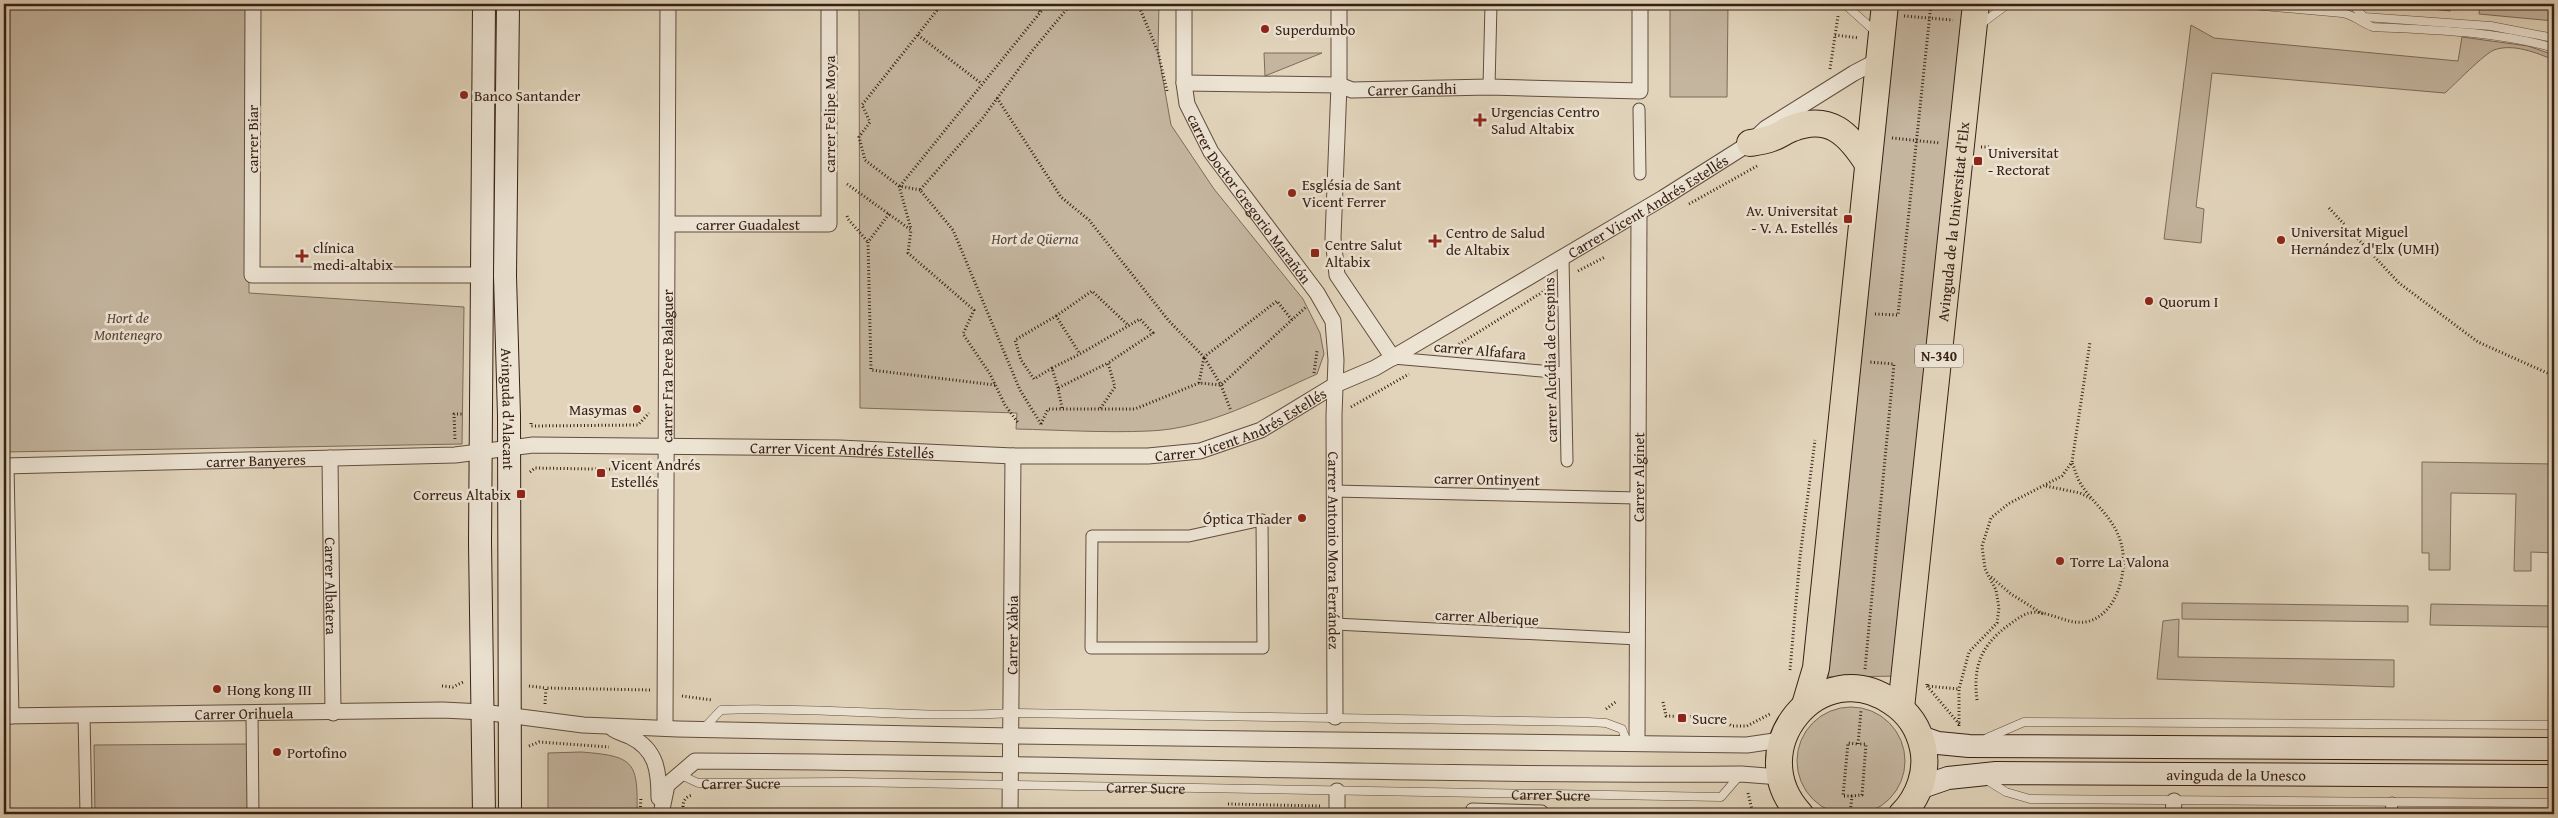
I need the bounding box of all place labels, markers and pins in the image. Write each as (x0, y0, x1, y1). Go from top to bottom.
place label: Superdumbo (1275, 19, 1356, 40)
marker: Superdumbo (1259, 23, 1271, 35)
place label: Banco Santander (474, 85, 581, 106)
marker: Banco Santander (458, 89, 470, 101)
place label: Urgencias Centro Salud Altabix (1491, 101, 1600, 139)
marker: Urgencias Centro Salud Altabix (1473, 113, 1487, 127)
place label: Universitat - Rectorat (1988, 142, 2059, 180)
marker: Universitat - Rectorat (1972, 155, 1984, 167)
place label: Església de Sant Vicent Ferrer (1302, 174, 1402, 212)
marker: Església de Sant Vicent Ferrer (1286, 187, 1298, 199)
place label: Av. Universitat - V. A. Estellés (1746, 200, 1839, 238)
marker: Av. Universitat - V. A. Estellés (1842, 213, 1854, 225)
place label: Universitat Miguel Hernández d'Elx (UMH) (2291, 221, 2439, 259)
place label: Centro de Salud de Altabix (1446, 222, 1545, 260)
place label: Centre Salut Altabix (1325, 234, 1403, 272)
marker: Centro de Salud de Altabix (1428, 234, 1442, 248)
marker: Universitat Miguel Hernández d'Elx (UMH) (2275, 234, 2287, 246)
place label: clínica medi-altabix (313, 237, 393, 275)
marker: Centre Salut Altabix (1309, 247, 1321, 259)
marker: clínica medi-altabix (295, 249, 309, 263)
place label: Quorum I (2159, 291, 2218, 312)
marker: Quorum I (2143, 295, 2155, 307)
place label: Masymas (569, 399, 627, 420)
marker: Masymas (631, 403, 643, 415)
place label: Vicent Andrés Estellés (611, 454, 700, 492)
marker: Vicent Andrés Estellés (595, 467, 607, 479)
place label: Correus Altabix (413, 484, 511, 505)
marker: Correus Altabix (515, 488, 527, 500)
place label: Óptica Thader (1203, 508, 1292, 529)
marker: Óptica Thader (1296, 512, 1308, 524)
place label: Torre La Valona (2070, 551, 2169, 572)
marker: Torre La Valona (2054, 555, 2066, 567)
place label: Hong kong III (227, 679, 312, 700)
marker: Hong kong III (211, 683, 223, 695)
place label: Sucre (1692, 708, 1727, 729)
marker: Sucre (1676, 712, 1688, 724)
place label: Portofino (287, 742, 347, 763)
marker: Portofino (271, 746, 283, 758)

